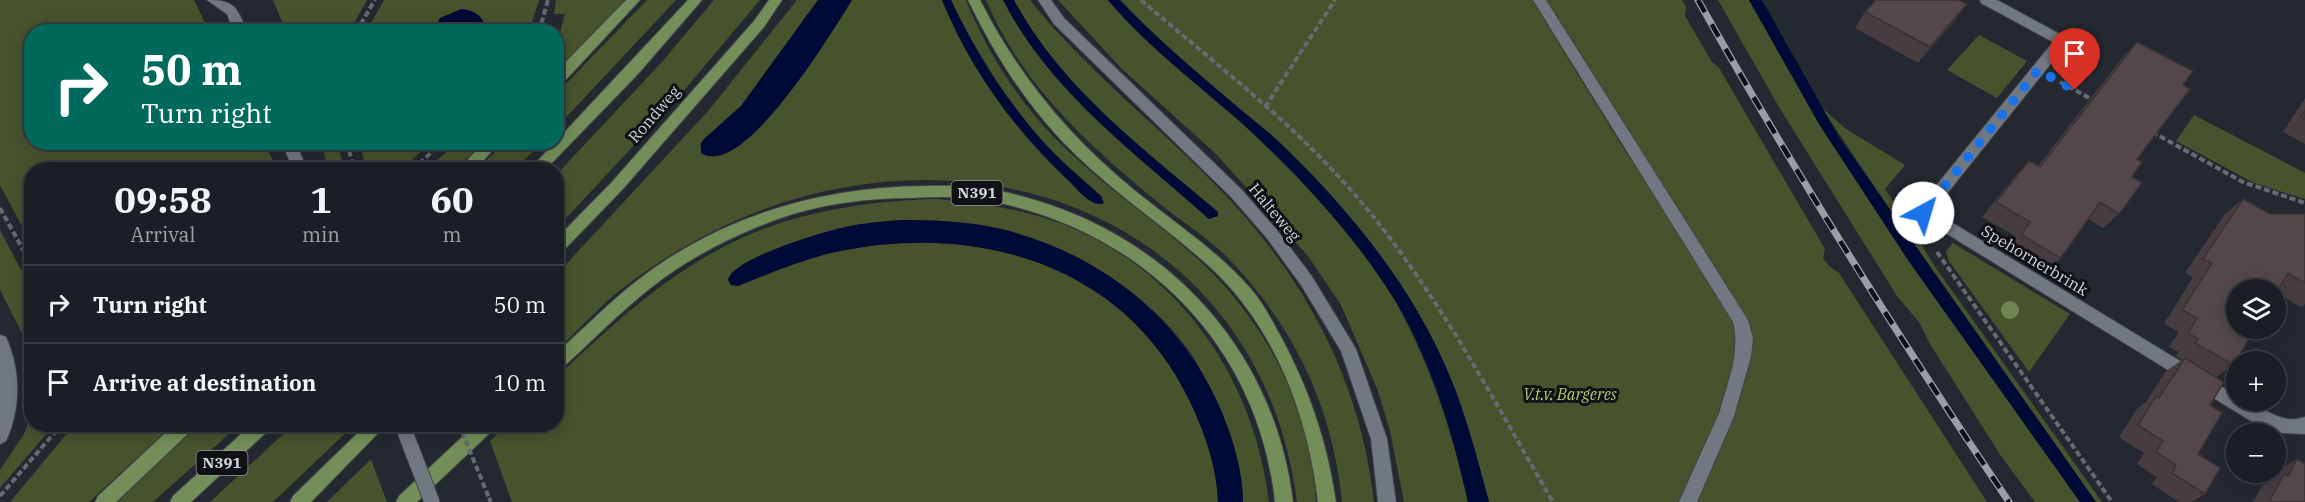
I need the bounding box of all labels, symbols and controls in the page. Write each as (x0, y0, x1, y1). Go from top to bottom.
pin (2049, 28, 2100, 90)
icon: arrive (2058, 37, 2091, 70)
text: 50 m (141, 42, 242, 97)
icon: right (42, 48, 120, 126)
street label: Rondweg (624, 81, 684, 147)
text: Turn right (141, 95, 272, 130)
text: 09:58 (114, 176, 212, 223)
text: 1 (310, 176, 332, 223)
text: 60 (430, 176, 474, 223)
street label: Halteweg (1245, 179, 1305, 245)
road number: N391 (952, 181, 1002, 205)
position arrow (1891, 181, 1955, 245)
street label: Spehornerbrink (1978, 220, 2093, 300)
text: Arrival (130, 221, 196, 248)
text: min (302, 221, 340, 248)
text: m (443, 221, 462, 248)
map controls (2226, 279, 2286, 483)
button: layers (2226, 279, 2286, 339)
icon: right (42, 288, 75, 321)
text: Turn right (93, 290, 207, 319)
text: 50 m (494, 290, 546, 319)
button: + (2226, 351, 2286, 411)
icon: arrive (42, 366, 75, 399)
text: Arrive at destination (93, 368, 316, 397)
text: 10 m (494, 368, 546, 397)
park label: V.t.v. Bargeres (1523, 384, 1617, 404)
button: − (2226, 423, 2286, 483)
road number: N391 (196, 451, 248, 475)

